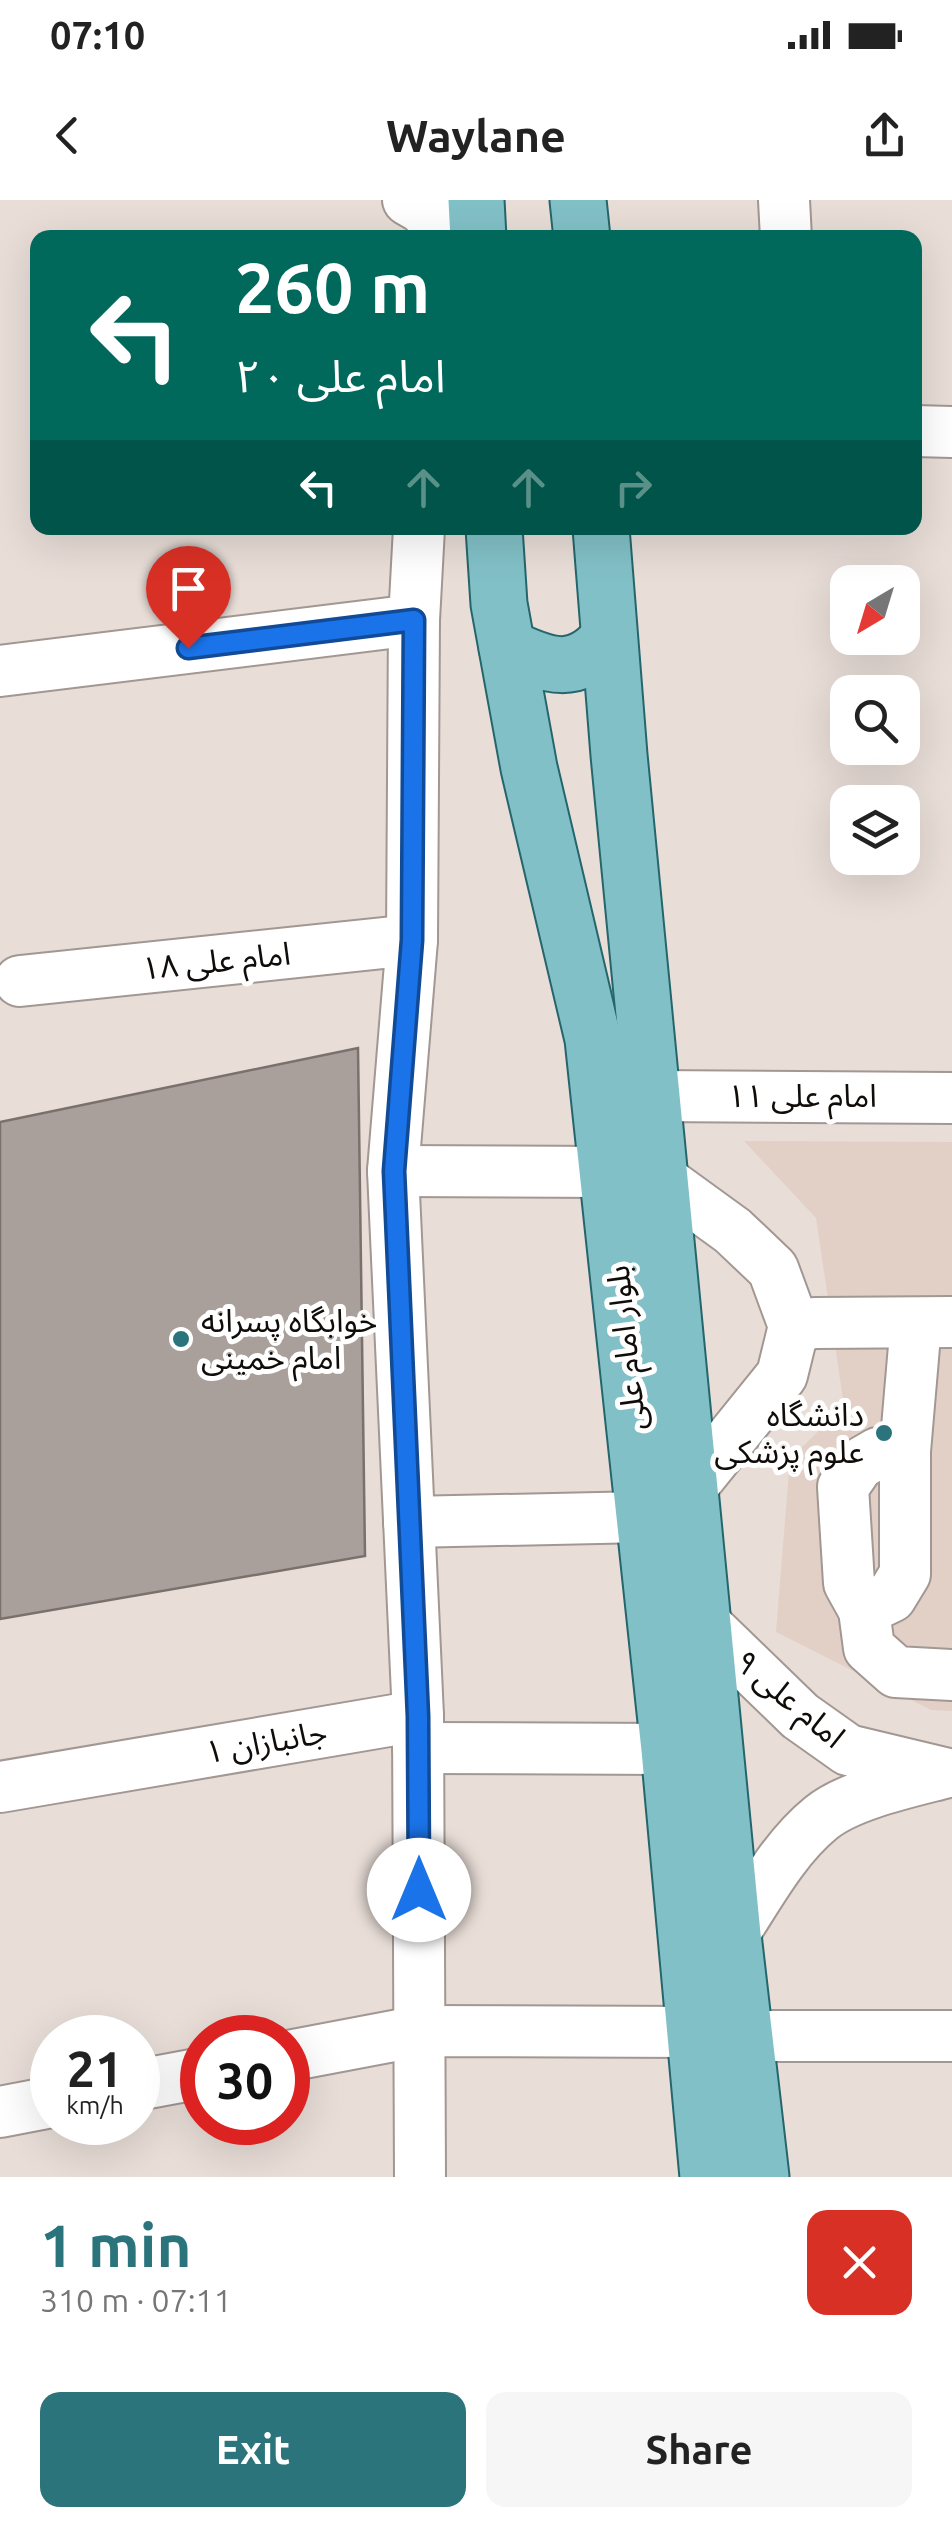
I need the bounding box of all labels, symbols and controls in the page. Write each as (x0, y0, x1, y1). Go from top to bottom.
text: 07:10 (50, 14, 145, 56)
icon: back (40, 108, 95, 163)
icon: share (857, 108, 912, 163)
text: Waylane (386, 110, 566, 161)
text: 260 m (235, 248, 430, 326)
icon: left (70, 270, 200, 400)
text: امام علی ۲۰ (235, 350, 446, 401)
icon: left (291, 460, 346, 515)
icon: ahead (396, 460, 451, 515)
icon: ahead (501, 460, 556, 515)
icon: right (606, 460, 661, 515)
pin (146, 546, 231, 649)
icon: arrive (161, 561, 216, 616)
north arrow (830, 565, 920, 655)
map controls (830, 565, 920, 875)
button: search (830, 675, 920, 765)
button: layers (830, 785, 920, 875)
street label: امام علی ۱۸ (140, 934, 293, 993)
street label: امام علی ۱۱ (727, 1077, 877, 1120)
street label: بلوار امام علی (598, 1263, 659, 1432)
place label: خوابگاه پسرانه امام خمینی (201, 1302, 377, 1382)
marker: خوابگاه پسرانه امام خمینی (170, 1328, 192, 1350)
place label: دانشگاه علوم پزشکی (714, 1396, 864, 1476)
marker: دانشگاه علوم پزشکی (873, 1422, 895, 1444)
street label: امام علی ۹ (724, 1642, 853, 1760)
street label: جانبازان ۱ (202, 1713, 330, 1771)
position arrow (367, 1838, 471, 1942)
speed limit sign: 30 (180, 2015, 310, 2145)
text: 21 (67, 2040, 123, 2096)
text: km/h (66, 2091, 124, 2119)
button: close (807, 2210, 912, 2315)
text: 1 min (40, 2211, 192, 2278)
text: 310 m · 07:11 (40, 2282, 232, 2318)
button: Exit (40, 2392, 466, 2507)
button: Share (486, 2392, 912, 2507)

